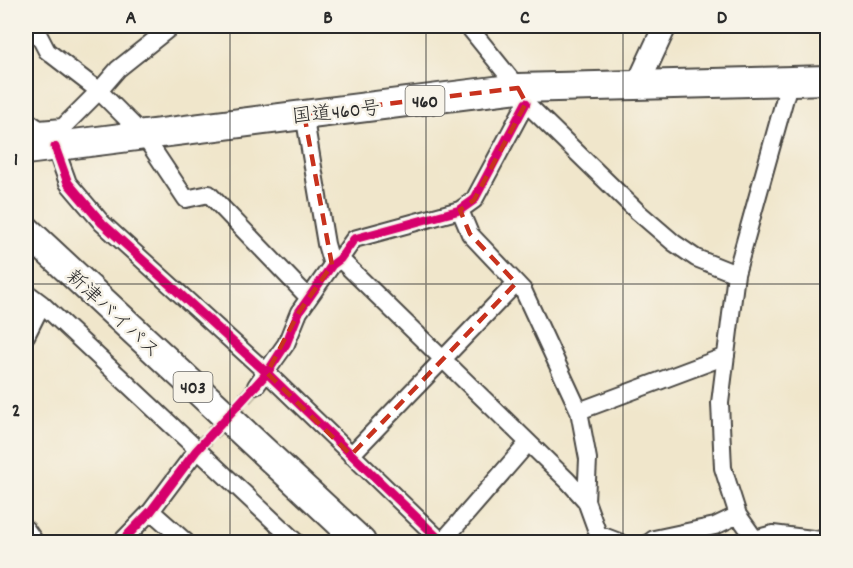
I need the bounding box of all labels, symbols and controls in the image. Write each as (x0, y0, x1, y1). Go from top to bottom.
text: A (126, 5, 137, 33)
text: B (323, 5, 333, 33)
text: C (520, 5, 530, 33)
text: D (717, 5, 728, 33)
road number: 460 (406, 86, 444, 116)
street label: 国道460号 (291, 95, 382, 133)
text: 1 (14, 147, 18, 175)
street label: 新津バイパス (59, 264, 165, 366)
road number: 403 (174, 372, 212, 402)
text: 2 (12, 398, 20, 426)

